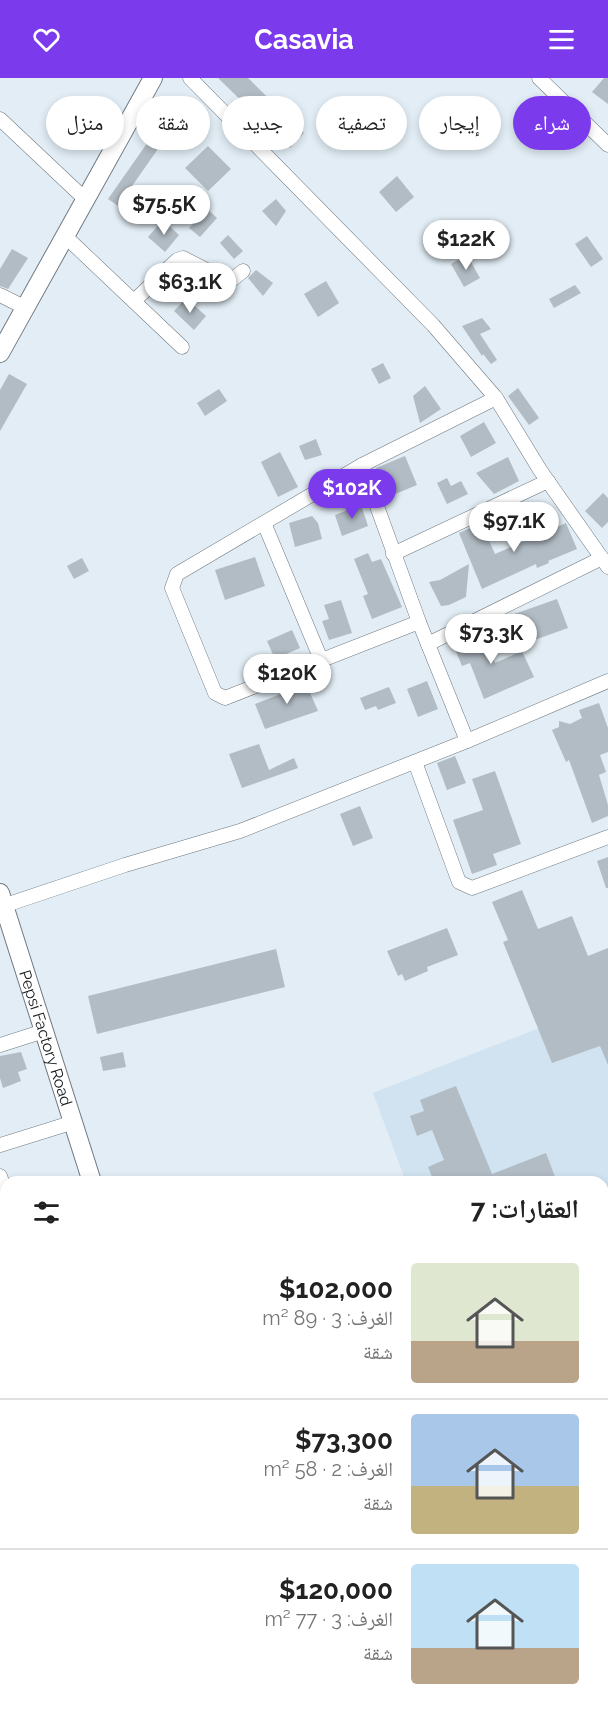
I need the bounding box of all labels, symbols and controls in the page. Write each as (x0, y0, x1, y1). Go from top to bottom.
icon: heart (30, 23, 63, 56)
icon: menu (545, 23, 578, 56)
text: Casavia (254, 24, 354, 55)
chip: منزل (46, 96, 124, 150)
chip: شقة (136, 96, 210, 150)
chip: جديد (222, 96, 304, 150)
chip: تصفية (316, 96, 407, 150)
chip: إيجار (419, 96, 501, 150)
chip: شراء (513, 96, 591, 150)
pin: $75.5K (115, 185, 213, 236)
text: $75.5K (132, 192, 196, 216)
pin: $122K (424, 220, 508, 271)
text: $122K (437, 227, 495, 251)
pin: $63.1K (141, 263, 239, 314)
text: $63.1K (158, 270, 222, 294)
pin: $102K (310, 469, 394, 520)
text: $102K (322, 476, 382, 500)
pin: $97.1K (465, 502, 563, 553)
text: $97.1K (483, 509, 545, 533)
pin: $73.3K (442, 614, 540, 665)
text: $73.3K (459, 621, 523, 645)
pin: $120K (245, 654, 329, 705)
text: $120K (257, 661, 317, 685)
street label: Pepsi Factory Road (15, 968, 76, 1108)
text: العقارات: 7 (471, 1194, 579, 1224)
icon: filters (30, 1196, 63, 1229)
text: $102,000 (279, 1274, 393, 1304)
icon: home (459, 1287, 531, 1359)
text: الغرف: 3 · 89 m² (262, 1306, 393, 1330)
text: شقة (363, 1340, 393, 1364)
text: $73,300 (295, 1425, 393, 1455)
icon: home (459, 1438, 531, 1510)
text: الغرف: 2 · 58 m² (263, 1457, 393, 1481)
text: شقة (363, 1491, 393, 1515)
text: $120,000 (279, 1575, 393, 1605)
icon: home (459, 1588, 531, 1660)
text: الغرف: 3 · 77 m² (264, 1607, 393, 1631)
text: شقة (363, 1641, 393, 1665)

